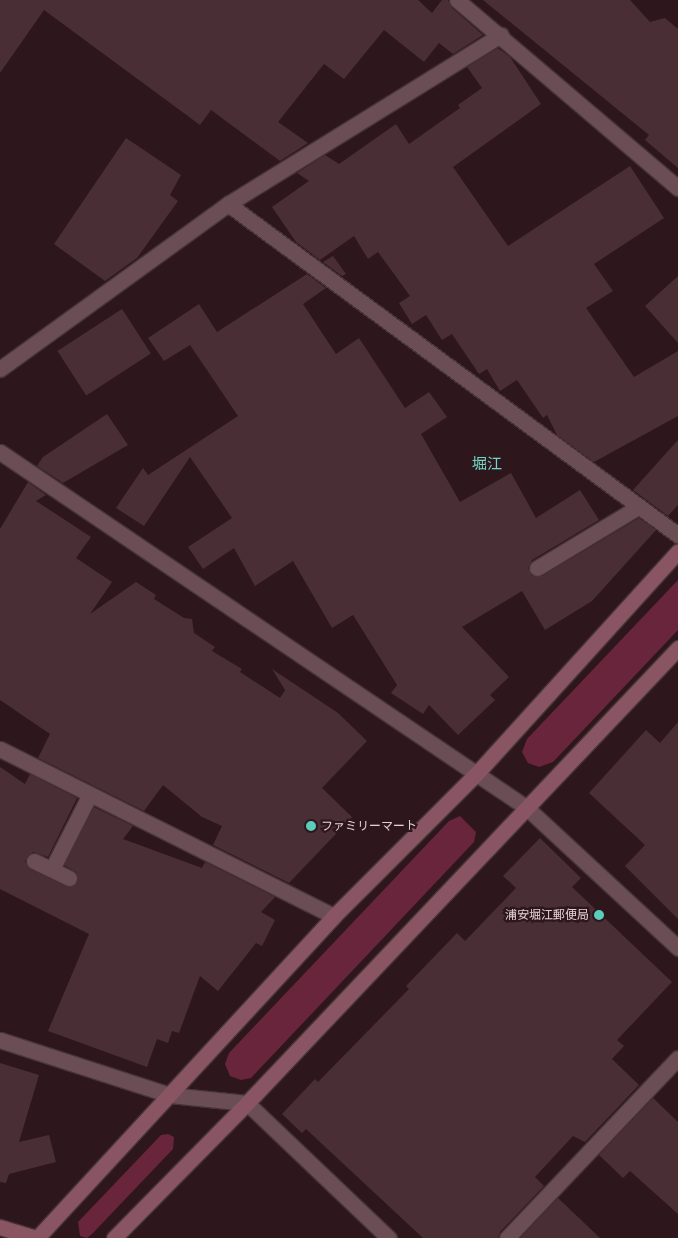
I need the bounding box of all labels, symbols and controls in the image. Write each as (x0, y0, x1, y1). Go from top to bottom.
district label: 堀江 (472, 455, 502, 473)
place label: ファミリーマート (321, 819, 417, 833)
marker: ファミリーマート (305, 820, 317, 832)
place label: 浦安堀江郵便局 (505, 908, 589, 922)
marker: 浦安堀江郵便局 (593, 909, 605, 921)

